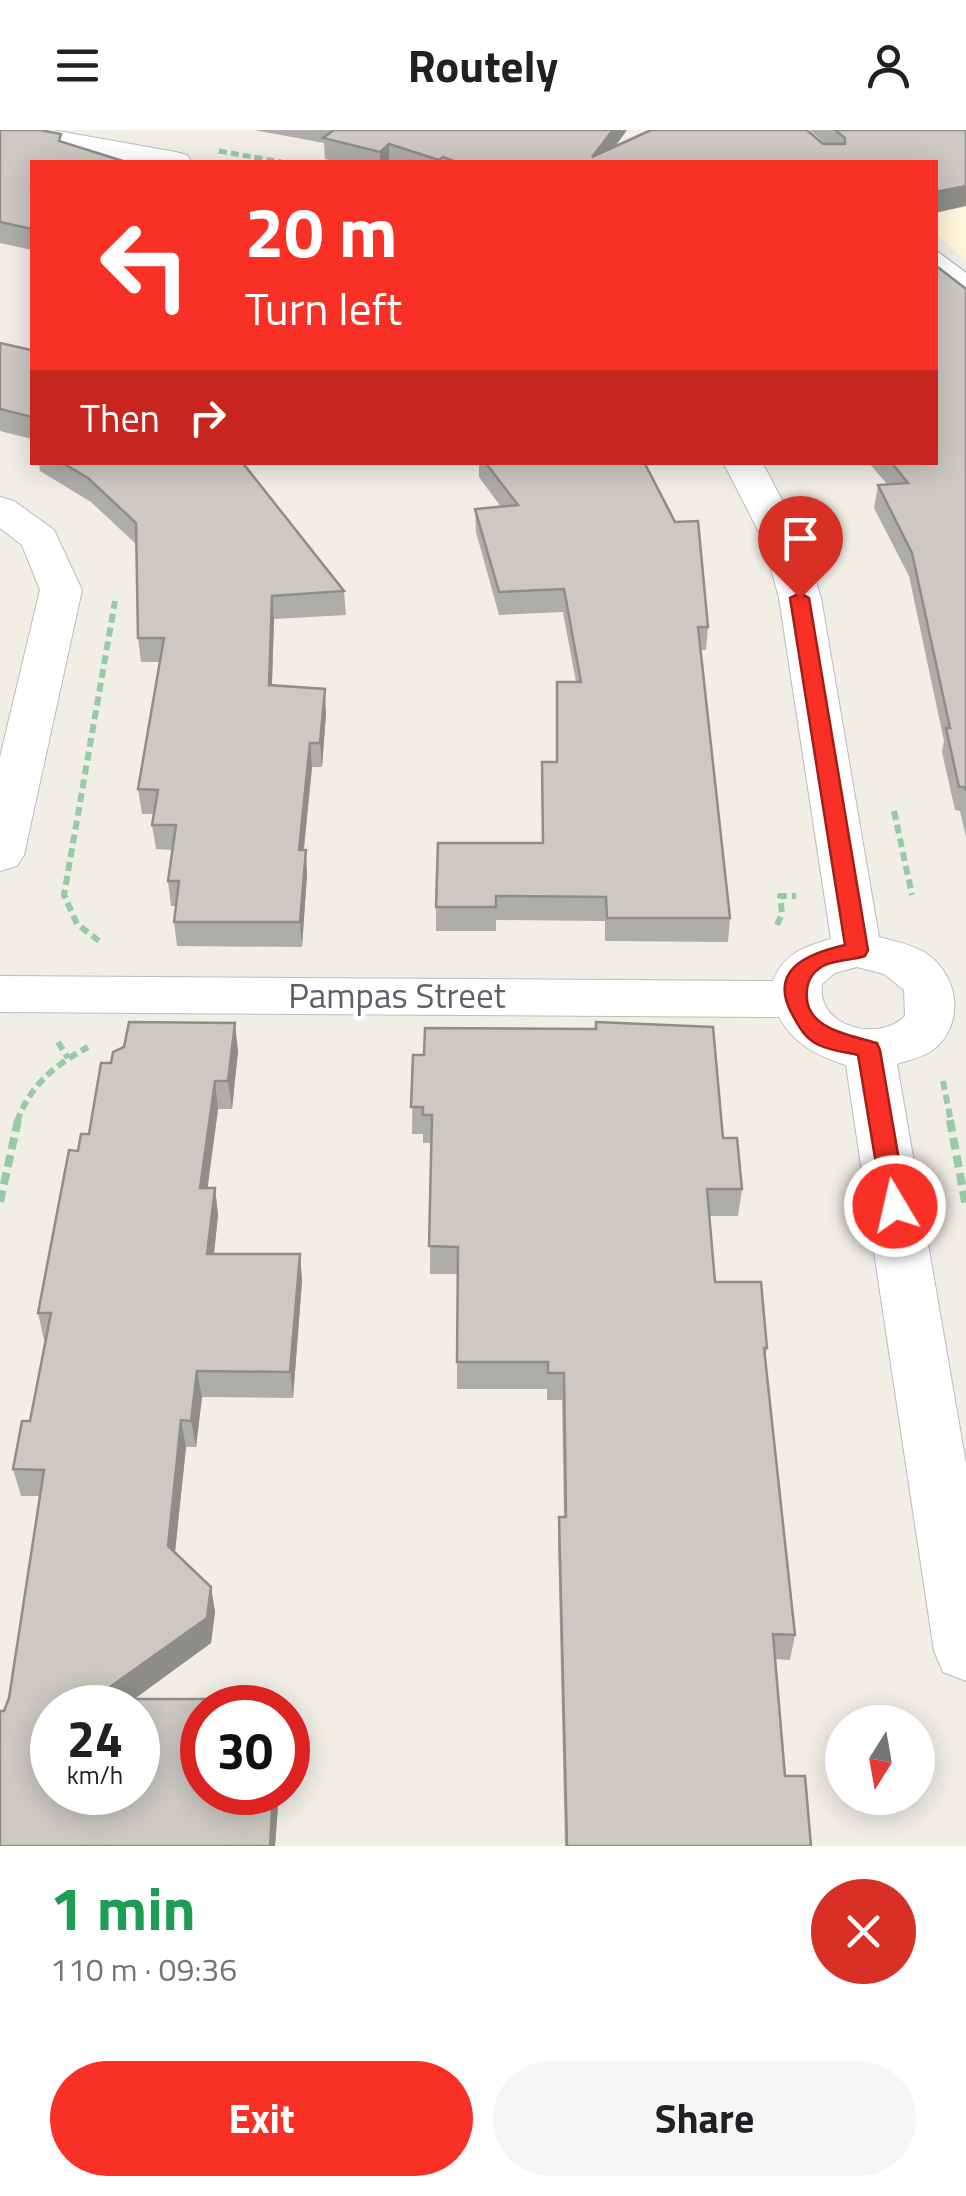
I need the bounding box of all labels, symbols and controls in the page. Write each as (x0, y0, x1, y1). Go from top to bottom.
text: Routely (408, 31, 558, 99)
icon: menu (50, 38, 105, 93)
icon: person (861, 38, 916, 93)
text: 20 m (245, 178, 398, 284)
icon: left (80, 200, 210, 330)
text: Turn left (245, 274, 402, 342)
text: Then (80, 389, 160, 447)
icon: right (180, 390, 235, 445)
pin (758, 496, 843, 599)
icon: arrive (773, 511, 828, 566)
street label: Pampas Street (288, 968, 506, 1022)
position arrow (843, 1154, 947, 1258)
speed limit sign: 30 (180, 1685, 310, 1815)
text: 24 (67, 1700, 123, 1776)
north arrow (825, 1705, 935, 1815)
map controls (825, 1705, 935, 1815)
text: km/h (67, 1756, 123, 1794)
text: 1 min (50, 1862, 196, 1953)
button: close (811, 1879, 916, 1984)
text: 110 m · 09:36 (50, 1945, 237, 1993)
button: Exit (50, 2061, 473, 2176)
button: Share (493, 2061, 916, 2176)

